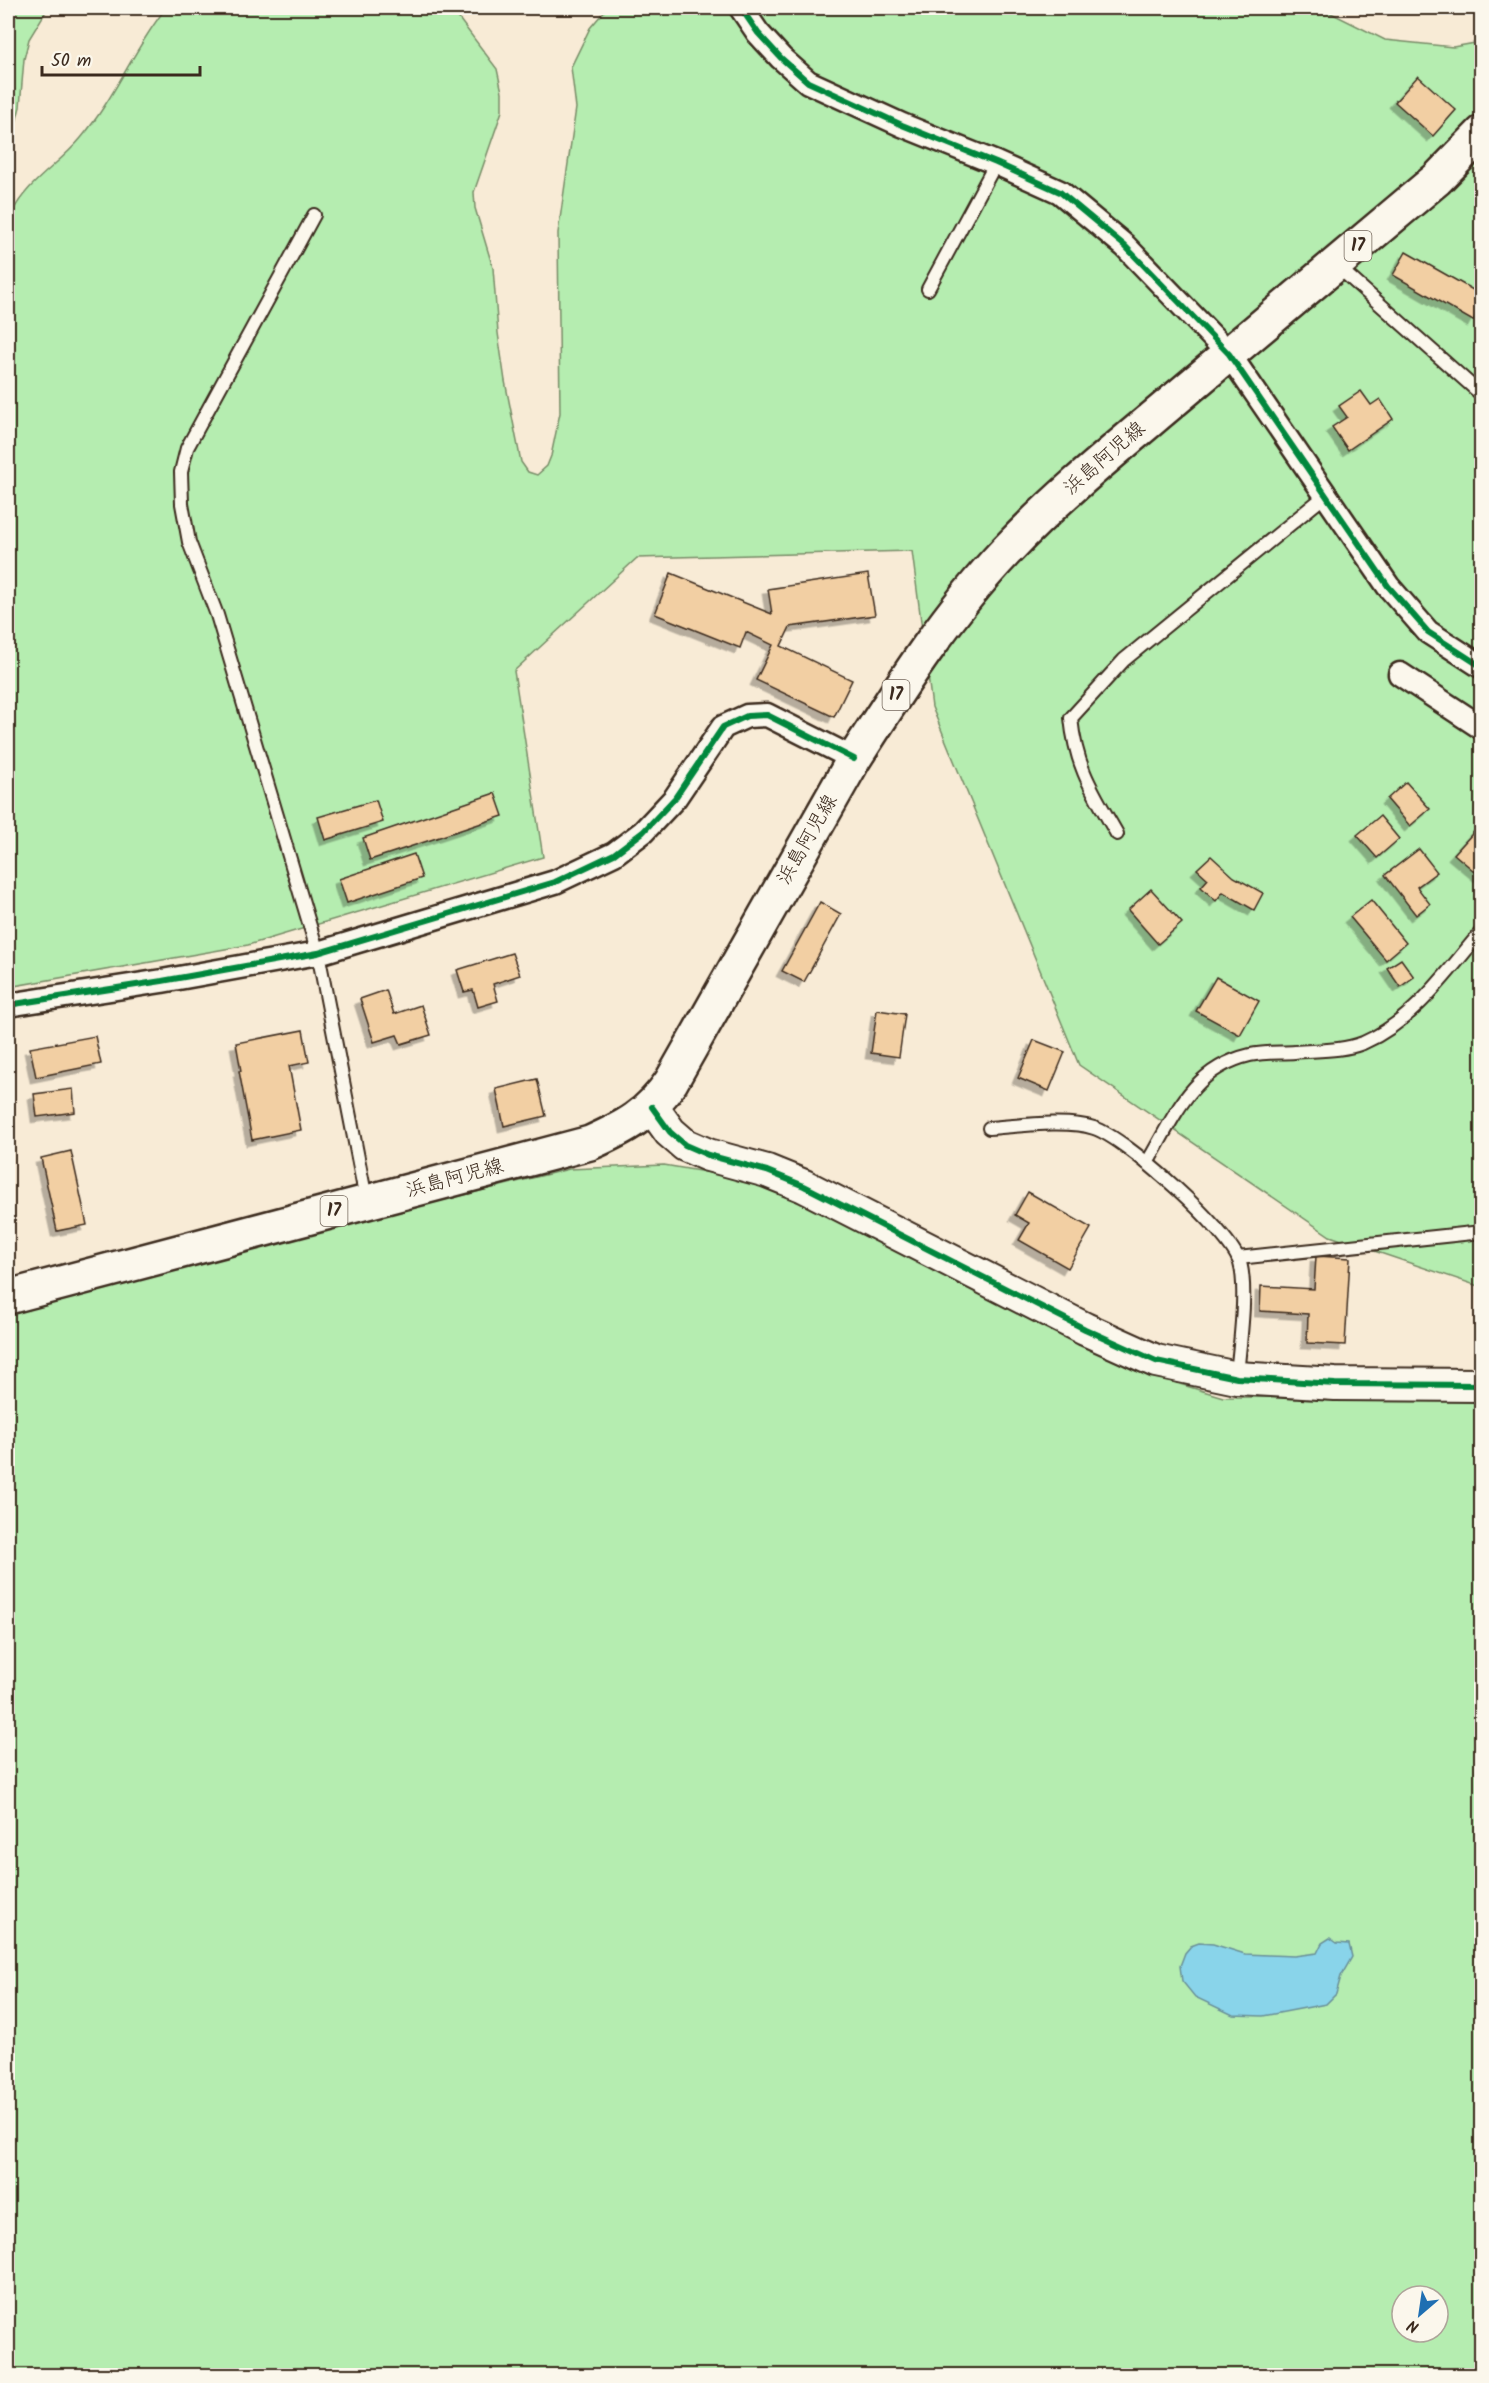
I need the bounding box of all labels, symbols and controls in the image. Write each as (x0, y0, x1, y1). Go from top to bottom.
scale bar (42, 39, 200, 77)
text: 50 m (51, 47, 91, 76)
road number: 17 (1344, 231, 1372, 261)
street label: 浜島阿児線 (1057, 414, 1153, 504)
road number: 17 (882, 680, 910, 710)
street label: 浜島阿児線 (769, 789, 847, 891)
street label: 浜島阿児線 (403, 1151, 507, 1207)
road number: 17 (320, 1196, 348, 1226)
north arrow (1390, 2284, 1450, 2344)
text: N (1403, 2312, 1424, 2339)

